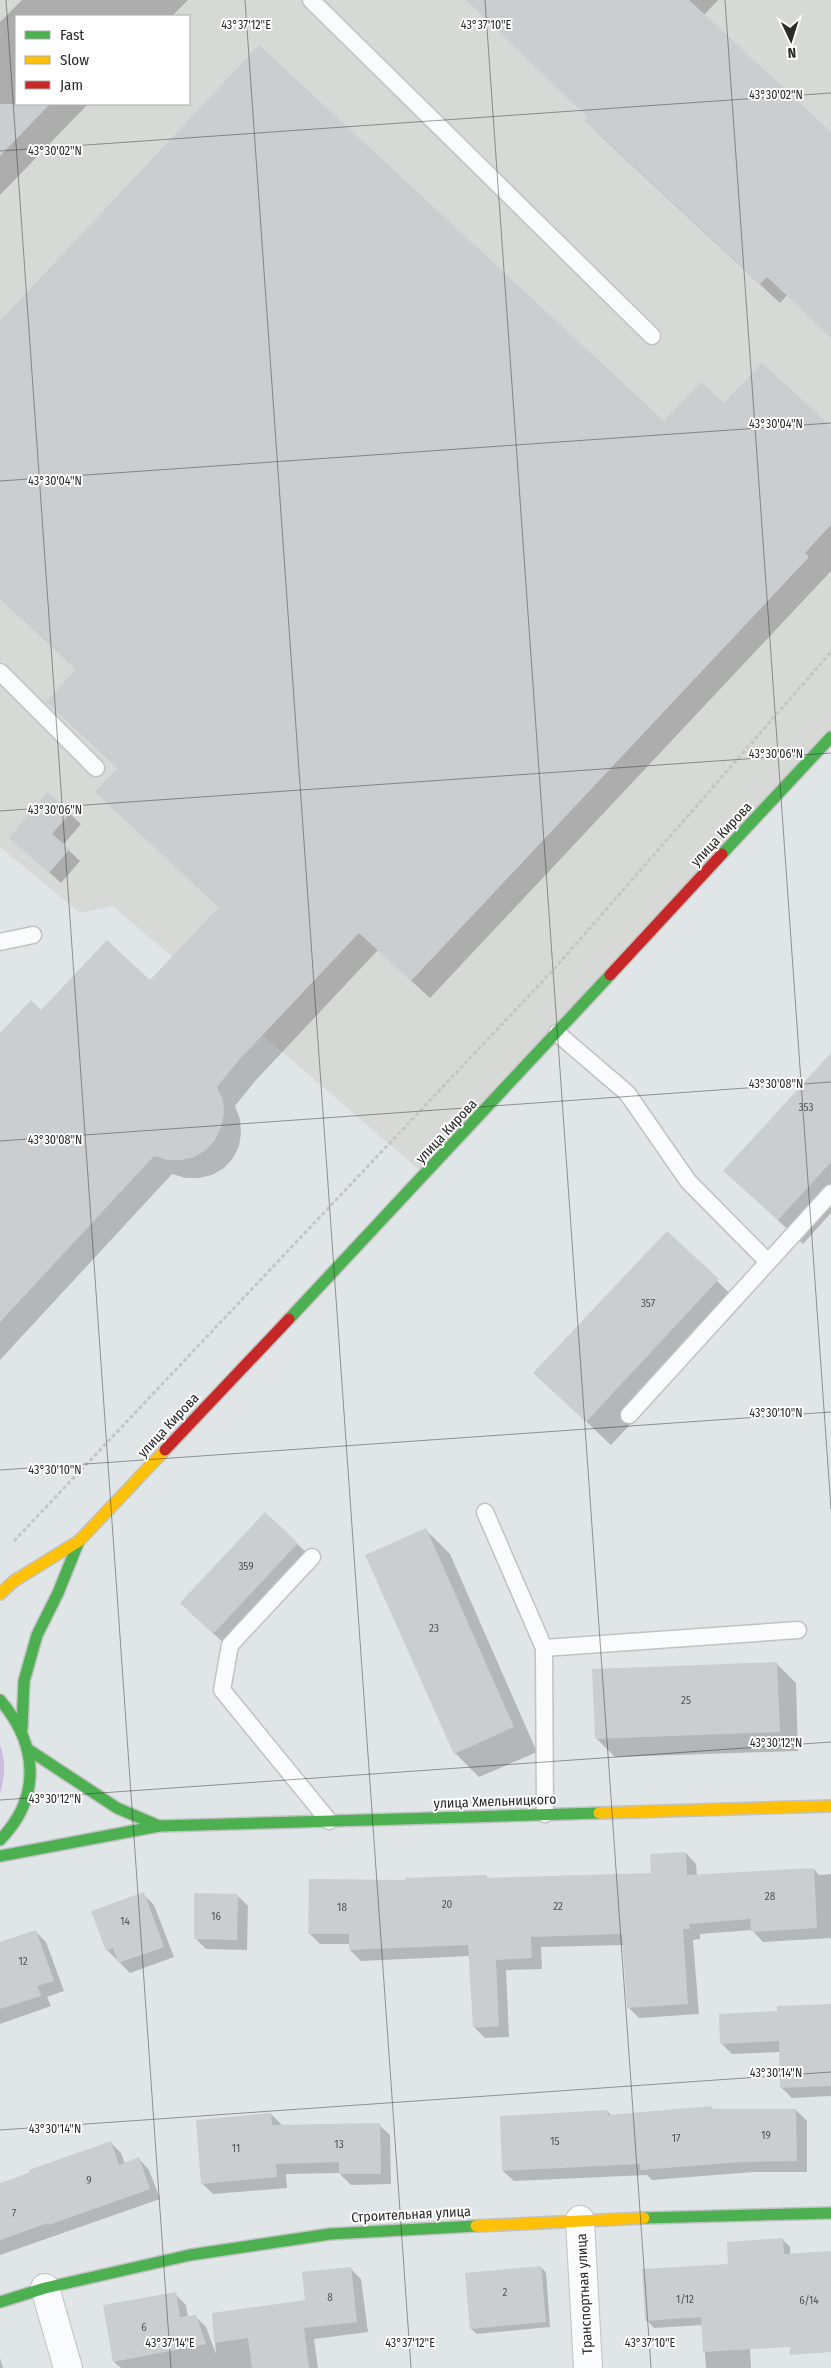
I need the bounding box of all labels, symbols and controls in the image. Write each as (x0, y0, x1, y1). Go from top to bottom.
legend (15, 15, 190, 105)
north arrow (766, 15, 816, 65)
text: 43°37'12"E (221, 18, 271, 32)
text: 43°37'10"E (461, 18, 512, 32)
text: Fast (60, 26, 84, 44)
text: N (787, 44, 797, 61)
text: Slow (60, 51, 89, 69)
text: Jam (60, 76, 83, 94)
text: 43°30'02"N (749, 88, 803, 102)
text: 43°30'02"N (28, 144, 82, 158)
text: 43°30'04"N (749, 417, 803, 431)
text: 43°30'04"N (28, 474, 82, 488)
text: 43°30'06"N (749, 747, 803, 761)
street label: улица Кирова (687, 798, 756, 870)
text: 43°30'06"N (28, 803, 82, 817)
text: 43°30'08"N (749, 1077, 803, 1091)
street label: улица Кирова (412, 1095, 481, 1167)
house number: 353 (799, 1101, 813, 1114)
text: 43°30'08"N (28, 1133, 82, 1147)
house number: 357 (641, 1297, 656, 1310)
street label: улица Кирова (134, 1389, 203, 1461)
text: 43°30'10"N (749, 1406, 803, 1420)
text: 43°30'10"N (28, 1463, 82, 1477)
house number: 359 (238, 1560, 254, 1573)
house number: 23 (429, 1622, 439, 1635)
house number: 25 (681, 1694, 691, 1707)
text: 43°30'12"N (750, 1736, 802, 1750)
street label: улица Хмельницкого (433, 1791, 557, 1812)
text: 43°30'12"N (29, 1792, 81, 1806)
house number: 28 (765, 1890, 776, 1903)
house number: 20 (442, 1898, 453, 1911)
house number: 22 (553, 1900, 563, 1913)
house number: 18 (337, 1901, 347, 1914)
house number: 16 (211, 1910, 221, 1923)
house number: 14 (120, 1915, 130, 1928)
house number: 12 (18, 1955, 28, 1968)
text: 43°30'14"N (750, 2066, 802, 2080)
text: 43°30'14"N (29, 2122, 81, 2136)
house number: 19 (761, 2129, 771, 2142)
house number: 17 (672, 2132, 681, 2145)
house number: 15 (550, 2135, 560, 2148)
house number: 13 (334, 2138, 344, 2151)
house number: 11 (232, 2142, 240, 2155)
house number: 9 (86, 2174, 92, 2187)
street label: Строительная улица (351, 2203, 471, 2226)
house number: 7 (12, 2207, 17, 2220)
street label: Транспортная улица (573, 2233, 596, 2355)
house number: 2 (503, 2286, 508, 2299)
house number: 8 (327, 2291, 333, 2304)
house number: 1/12 (676, 2293, 694, 2306)
house number: 6/14 (799, 2294, 819, 2307)
house number: 6 (141, 2321, 147, 2334)
text: 43°37'14"E (145, 2336, 195, 2350)
text: 43°37'12"E (385, 2336, 435, 2350)
text: 43°37'10"E (625, 2336, 676, 2350)

